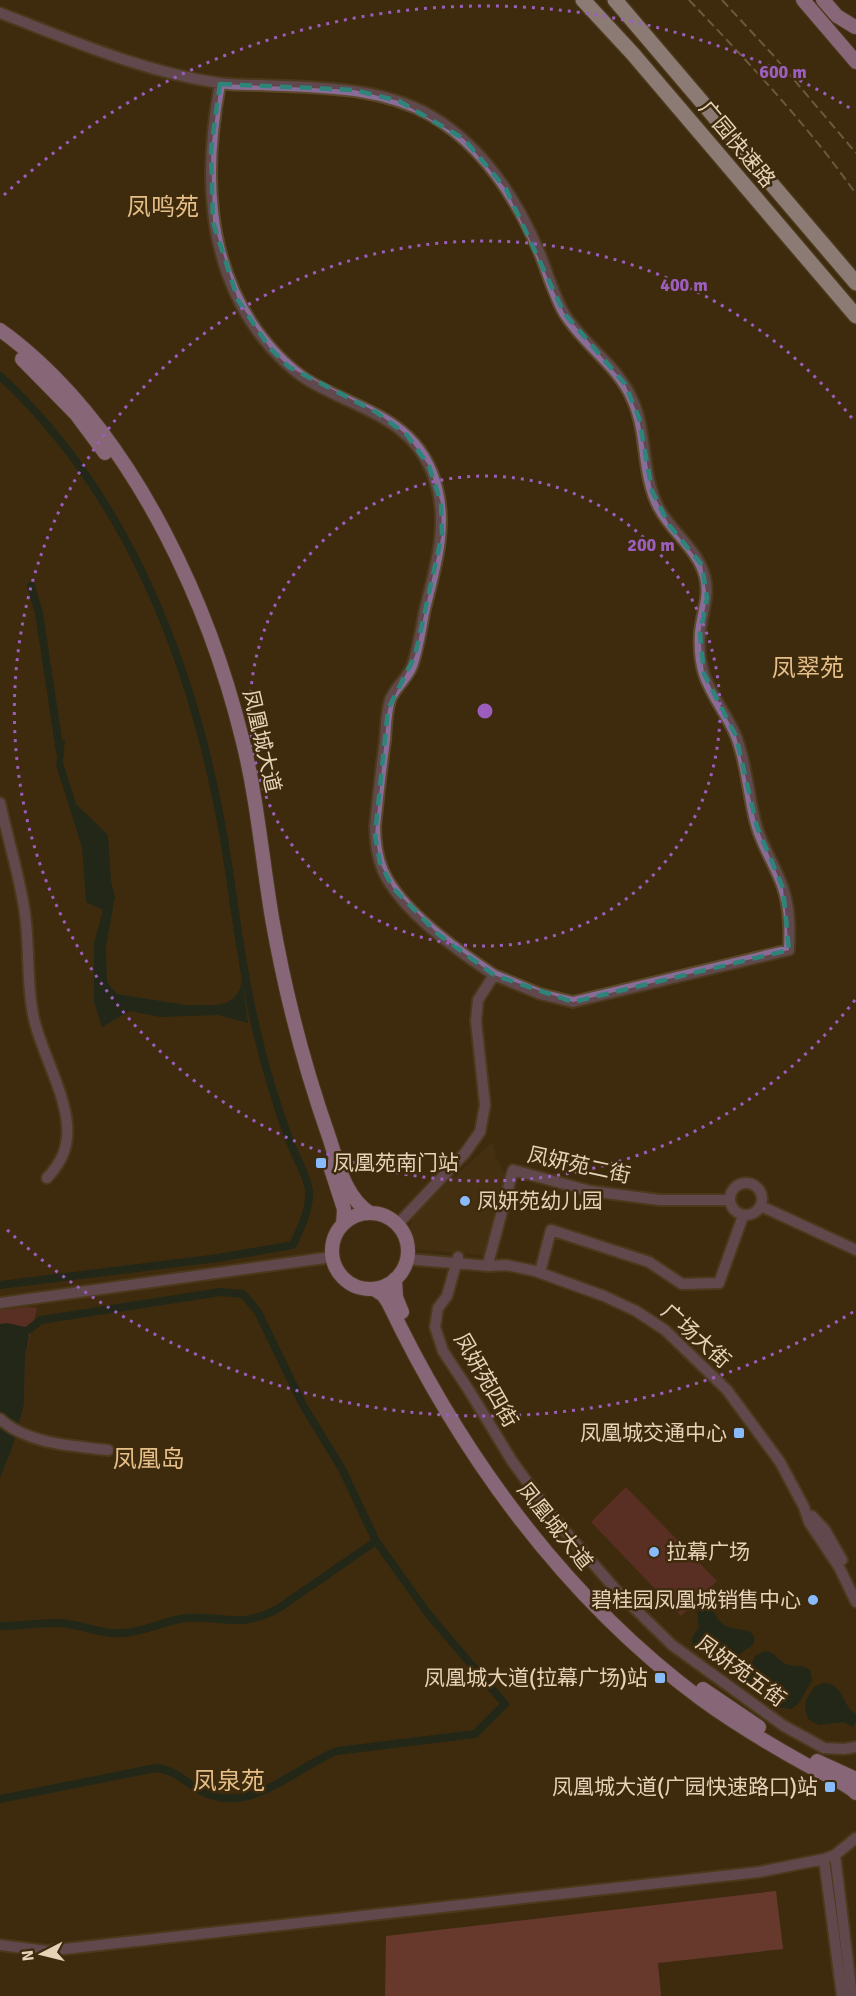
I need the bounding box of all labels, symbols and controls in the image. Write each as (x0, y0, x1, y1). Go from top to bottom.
text: 600 m (759, 61, 807, 83)
street label: 广园快速路 (693, 95, 781, 193)
district label: 凤鸣苑 (127, 192, 199, 222)
text: 400 m (660, 274, 708, 296)
text: 200 m (627, 534, 675, 556)
district label: 凤翠苑 (772, 653, 844, 683)
street label: 凤凰城大道 (238, 687, 286, 795)
centre of rings (475, 701, 495, 721)
street label: 凤妍苑二街 (525, 1141, 633, 1189)
place label: 凤凰苑南门站 (333, 1150, 459, 1176)
marker: 凤凰苑南门站 (314, 1156, 328, 1170)
place label: 凤妍苑幼儿园 (477, 1188, 603, 1214)
marker: 凤妍苑幼儿园 (458, 1194, 472, 1208)
street label: 广场大街 (656, 1298, 736, 1374)
street label: 凤妍苑四街 (448, 1328, 524, 1432)
place label: 凤凰城交通中心 (580, 1420, 727, 1446)
marker: 凤凰城交通中心 (732, 1426, 746, 1440)
district label: 凤凰岛 (113, 1444, 185, 1474)
street label: 凤凰城大道 (512, 1477, 598, 1575)
place label: 拉幕广场 (666, 1539, 750, 1565)
marker: 拉幕广场 (647, 1545, 661, 1559)
place label: 碧桂园凤凰城销售中心 (591, 1587, 801, 1613)
marker: 碧桂园凤凰城销售中心 (806, 1593, 820, 1607)
street label: 凤妍苑五街 (691, 1630, 791, 1712)
place label: 凤凰城大道(拉幕广场)站 (424, 1665, 648, 1691)
marker: 凤凰城大道(拉幕广场)站 (653, 1671, 667, 1685)
district label: 凤泉苑 (193, 1766, 265, 1796)
place label: 凤凰城大道(广园快速路口)站 (552, 1774, 818, 1800)
marker: 凤凰城大道(广园快速路口)站 (823, 1780, 837, 1794)
north arrow (12, 1924, 72, 1984)
text: N (18, 1949, 39, 1962)

